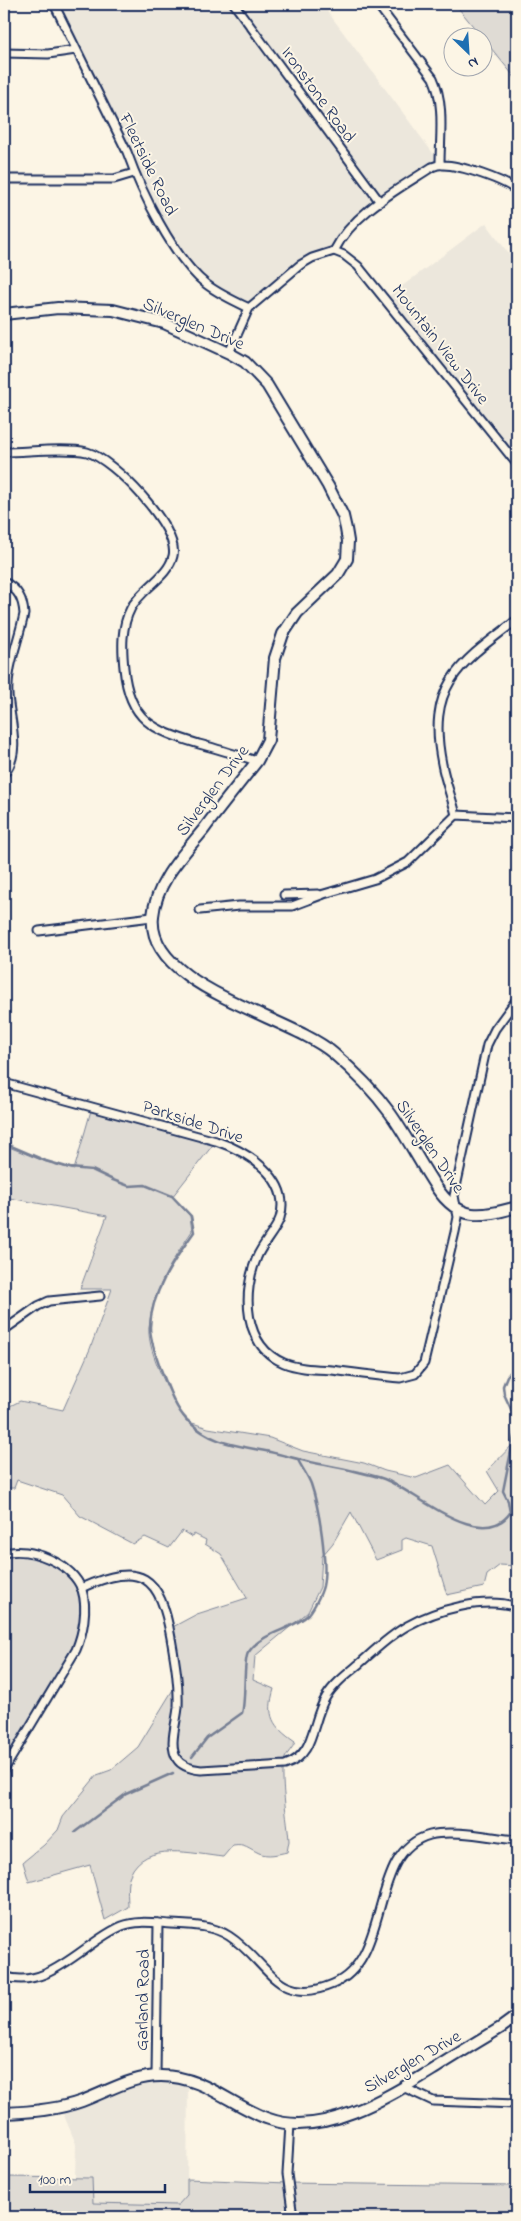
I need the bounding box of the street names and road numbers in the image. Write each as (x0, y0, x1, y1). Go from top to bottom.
street label: Ironstone Road (274, 42, 361, 149)
street label: Fleetside Road (111, 108, 183, 221)
street label: Mountain View Drive (384, 280, 495, 412)
street label: Silverglen Drive (138, 292, 249, 359)
street label: Silverglen Drive (171, 739, 258, 843)
street label: Parkside Drive (138, 1094, 247, 1152)
street label: Silverglen Drive (387, 1095, 471, 1201)
street label: Garland Road (130, 1949, 158, 2051)
street label: Silverglen Drive (360, 2024, 468, 2102)

